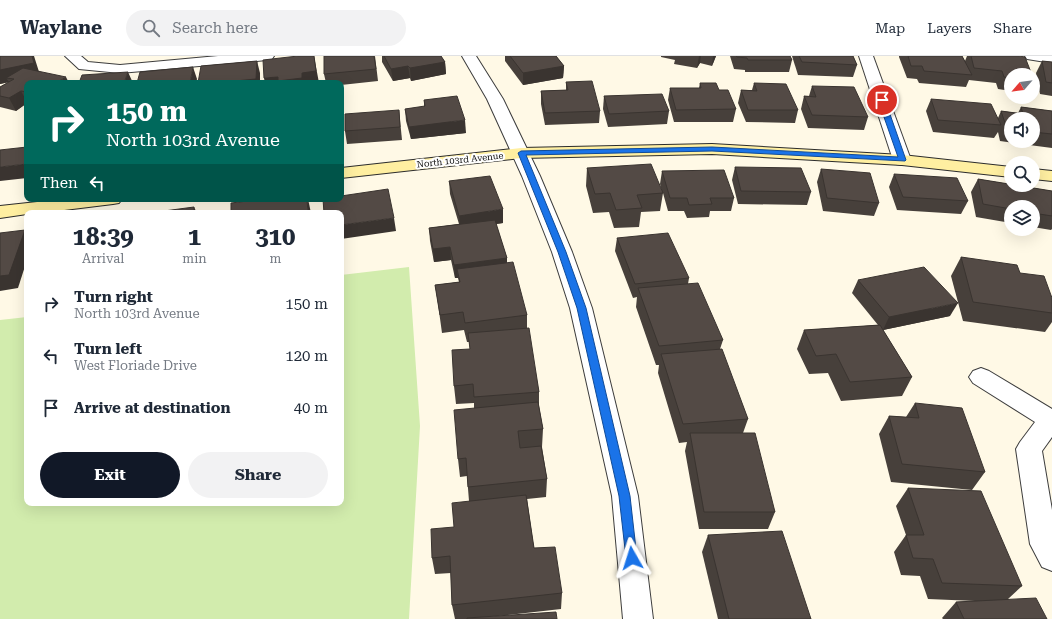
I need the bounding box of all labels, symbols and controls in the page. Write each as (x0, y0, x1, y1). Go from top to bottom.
search box (126, 10, 406, 46)
text: Waylane (20, 16, 102, 39)
icon: search (140, 17, 162, 39)
text: Search here (172, 19, 258, 37)
text: Map (875, 20, 905, 36)
text: Layers (927, 20, 971, 36)
text: Share (993, 20, 1032, 36)
north arrow (1004, 68, 1040, 104)
map controls (1004, 68, 1040, 236)
pin (865, 83, 899, 117)
icon: arrive (871, 89, 893, 111)
text: 150 m (106, 95, 187, 128)
icon: right (40, 96, 92, 148)
button: sound (1004, 112, 1040, 148)
text: North 103rd Avenue (106, 129, 280, 150)
street label: North 103rd Avenue (416, 150, 504, 170)
button: search (1004, 156, 1040, 192)
icon: left (86, 172, 108, 194)
text: Then (40, 174, 78, 192)
button: layers (1004, 200, 1040, 236)
text: 18:39 (73, 223, 134, 251)
text: 1 (188, 223, 201, 251)
text: 310 (255, 223, 296, 251)
text: Arrival (82, 251, 124, 266)
text: min (182, 251, 207, 266)
text: m (269, 251, 281, 266)
text: Turn right (74, 288, 153, 306)
icon: right (40, 293, 62, 315)
text: 150 m (285, 295, 328, 313)
text: North 103rd Avenue (74, 306, 200, 321)
text: Turn left (74, 340, 142, 358)
icon: left (40, 345, 62, 367)
text: 120 m (285, 347, 328, 365)
text: West Floriade Drive (74, 358, 197, 373)
icon: arrive (40, 397, 62, 419)
text: Arrive at destination (74, 399, 230, 417)
text: 40 m (294, 399, 328, 417)
button: Exit (40, 452, 180, 498)
button: Share (188, 452, 328, 498)
position arrow (611, 537, 653, 579)

